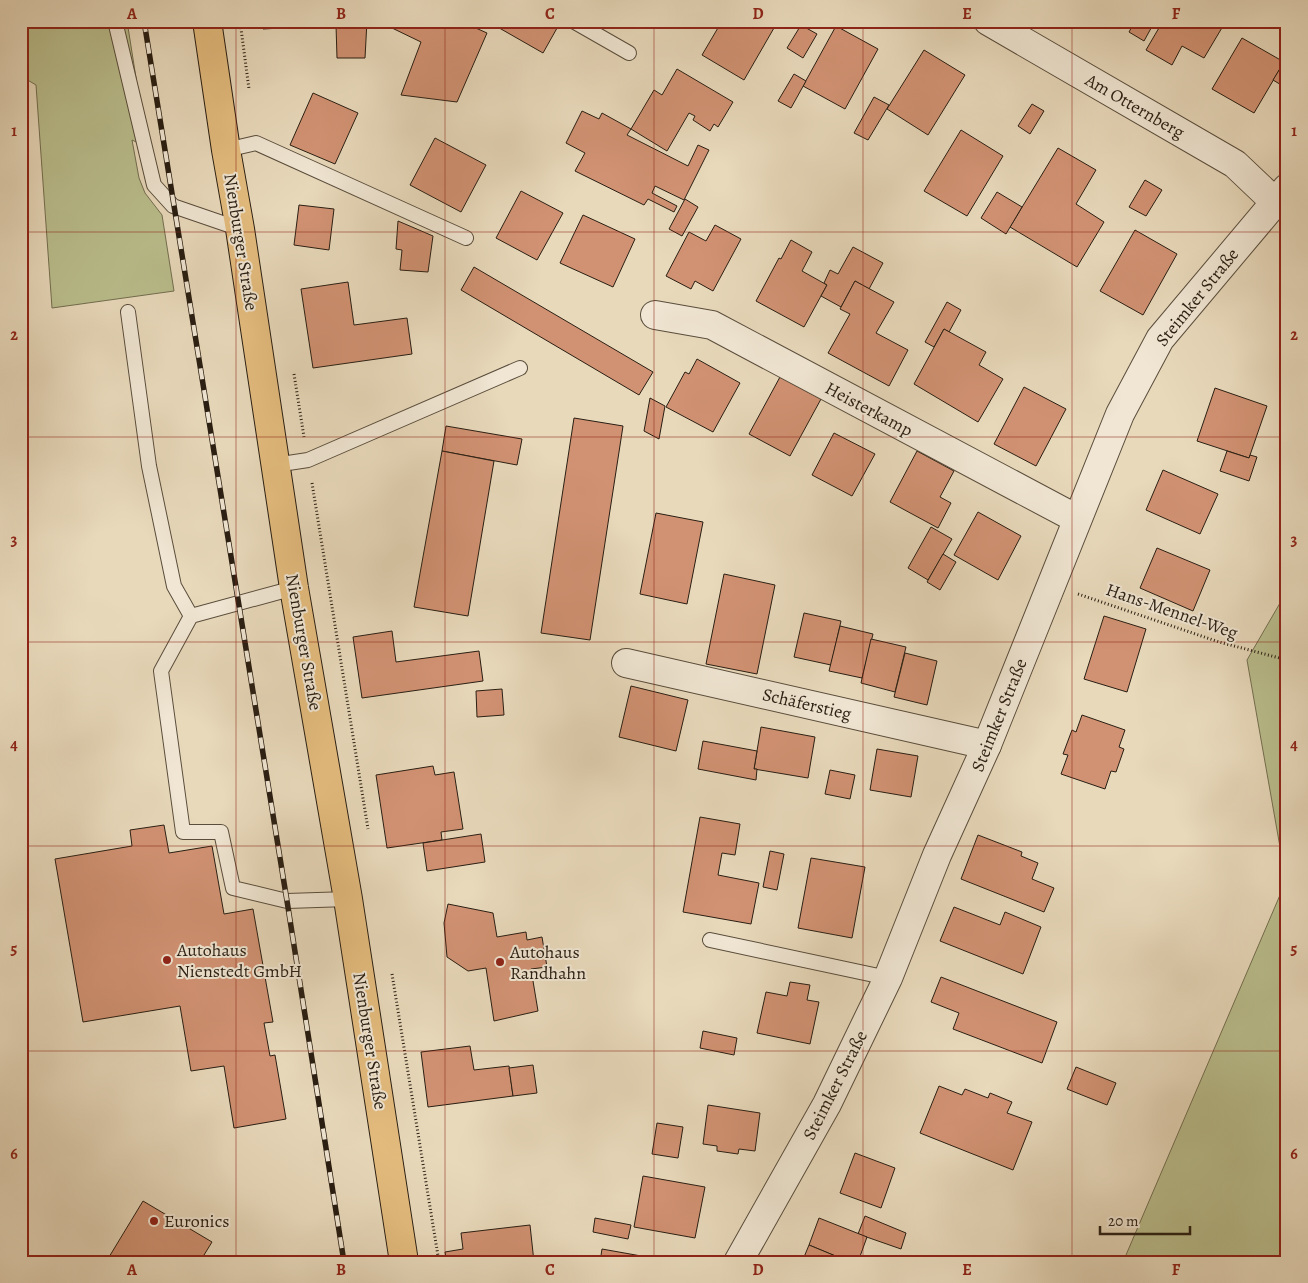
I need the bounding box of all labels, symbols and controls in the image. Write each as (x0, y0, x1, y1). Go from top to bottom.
text: A (126, 3, 138, 25)
text: B (336, 3, 346, 25)
text: C (545, 3, 555, 25)
text: D (752, 3, 764, 25)
text: E (962, 3, 972, 25)
text: F (1172, 3, 1181, 25)
street label: Am Otternberg (1080, 67, 1189, 144)
text: 1 (11, 120, 17, 142)
text: 1 (1291, 120, 1297, 142)
street label: Nienburger Straße (218, 172, 264, 312)
street label: Steimker Straße (1150, 243, 1244, 351)
text: 2 (10, 324, 18, 346)
text: 2 (1290, 324, 1298, 346)
street label: Heisterkamp (821, 376, 917, 442)
text: 3 (11, 529, 18, 551)
text: 3 (1291, 529, 1298, 551)
street label: Nienburger Straße (280, 572, 328, 712)
street label: Hans-Mennel-Weg (1103, 577, 1241, 645)
street label: Steimker Straße (965, 655, 1033, 775)
street label: Schäferstieg (760, 682, 854, 726)
text: 4 (10, 734, 18, 756)
text: 4 (1290, 734, 1298, 756)
text: 5 (11, 938, 18, 960)
place label: Autohaus Nienstedt GmbH (176, 938, 302, 983)
text: 5 (1291, 938, 1298, 960)
place label: Autohaus Randhahn (509, 940, 586, 985)
marker: Autohaus Nienstedt GmbH (161, 954, 173, 966)
marker: Autohaus Randhahn (494, 956, 506, 968)
street label: Nienburger Straße (347, 971, 393, 1111)
street label: Steimker Straße (797, 1026, 873, 1144)
text: 6 (10, 1143, 18, 1165)
text: 6 (1290, 1143, 1298, 1165)
scale bar (1100, 1203, 1190, 1235)
place label: Euronics (164, 1209, 230, 1233)
text: 20 m (1108, 1211, 1139, 1231)
marker: Euronics (148, 1215, 160, 1227)
text: A (126, 1259, 138, 1281)
text: B (336, 1259, 346, 1281)
text: C (545, 1259, 555, 1281)
text: D (752, 1259, 764, 1281)
text: E (962, 1259, 972, 1281)
text: F (1172, 1259, 1181, 1281)

